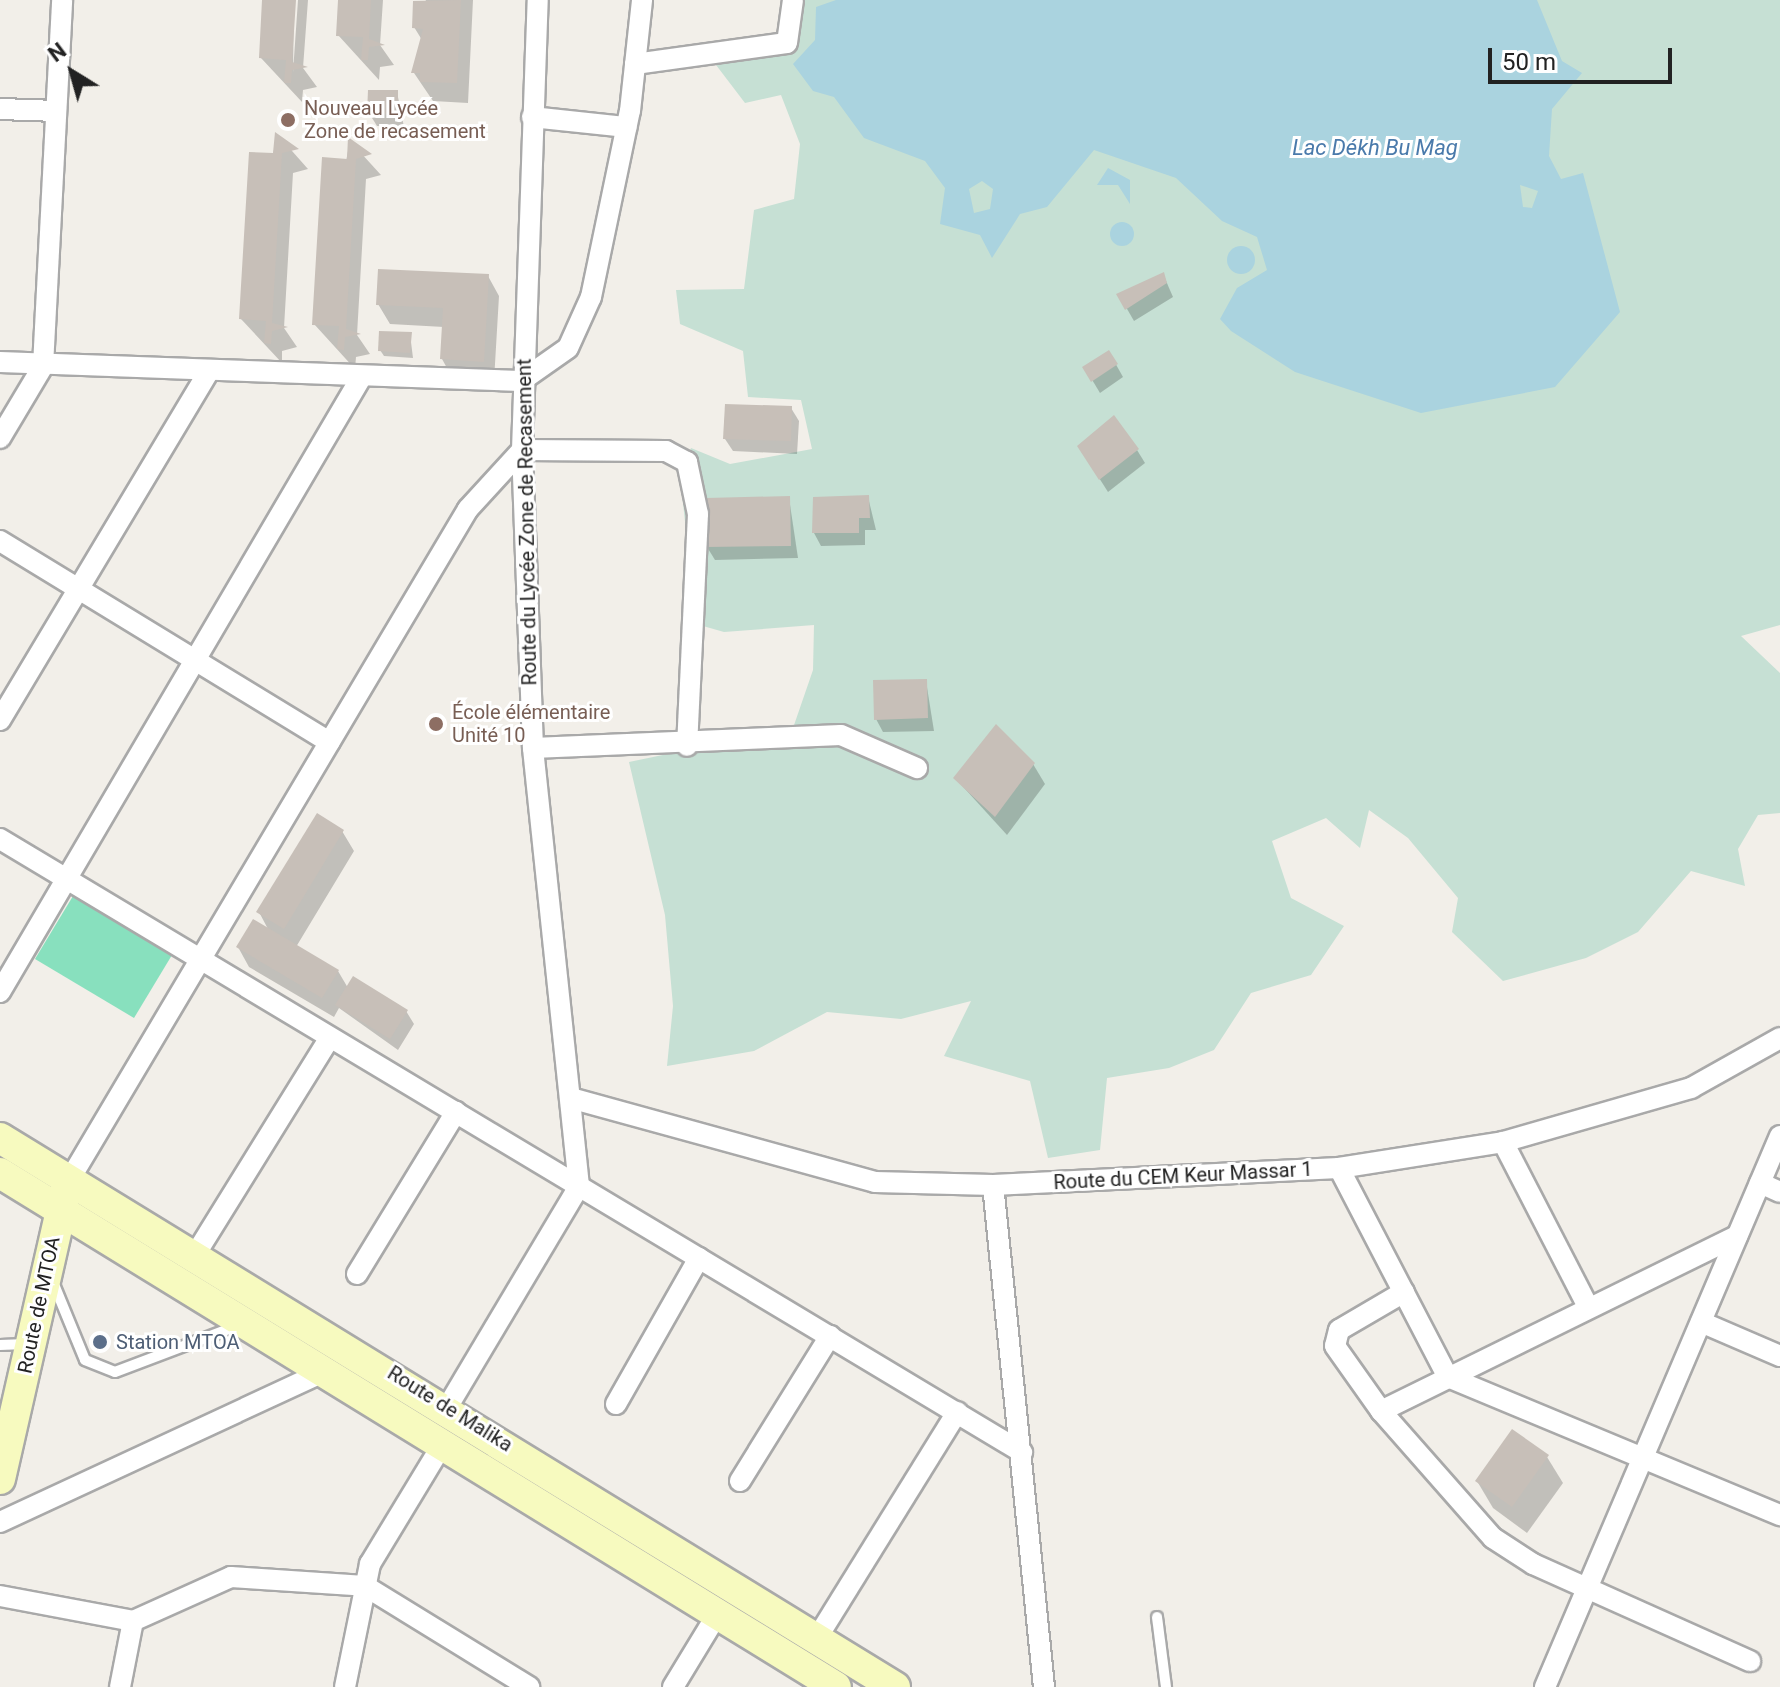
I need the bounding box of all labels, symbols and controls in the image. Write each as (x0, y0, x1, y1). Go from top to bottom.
north arrow (32, 32, 112, 112)
scale bar (1492, 32, 1676, 82)
text: N (44, 38, 71, 67)
text: 50 m (1502, 48, 1556, 76)
place label: Nouveau Lycée Zone de recasement (304, 96, 486, 143)
marker: Nouveau Lycée Zone de recasement (279, 111, 297, 129)
water label: Lac Dékh Bu Mag (1292, 135, 1458, 161)
street label: Route du Lycée Zone de Recasement (512, 358, 542, 686)
place label: École élémentaire Unité 10 (452, 700, 610, 747)
marker: École élémentaire Unité 10 (427, 715, 445, 733)
street label: Route du CEM Keur Massar 1 (1053, 1157, 1313, 1195)
street label: Route de MTOA (13, 1234, 65, 1376)
place label: Station MTOA (116, 1330, 240, 1354)
marker: Station MTOA (91, 1333, 109, 1351)
street label: Route de Malika (383, 1361, 517, 1457)

